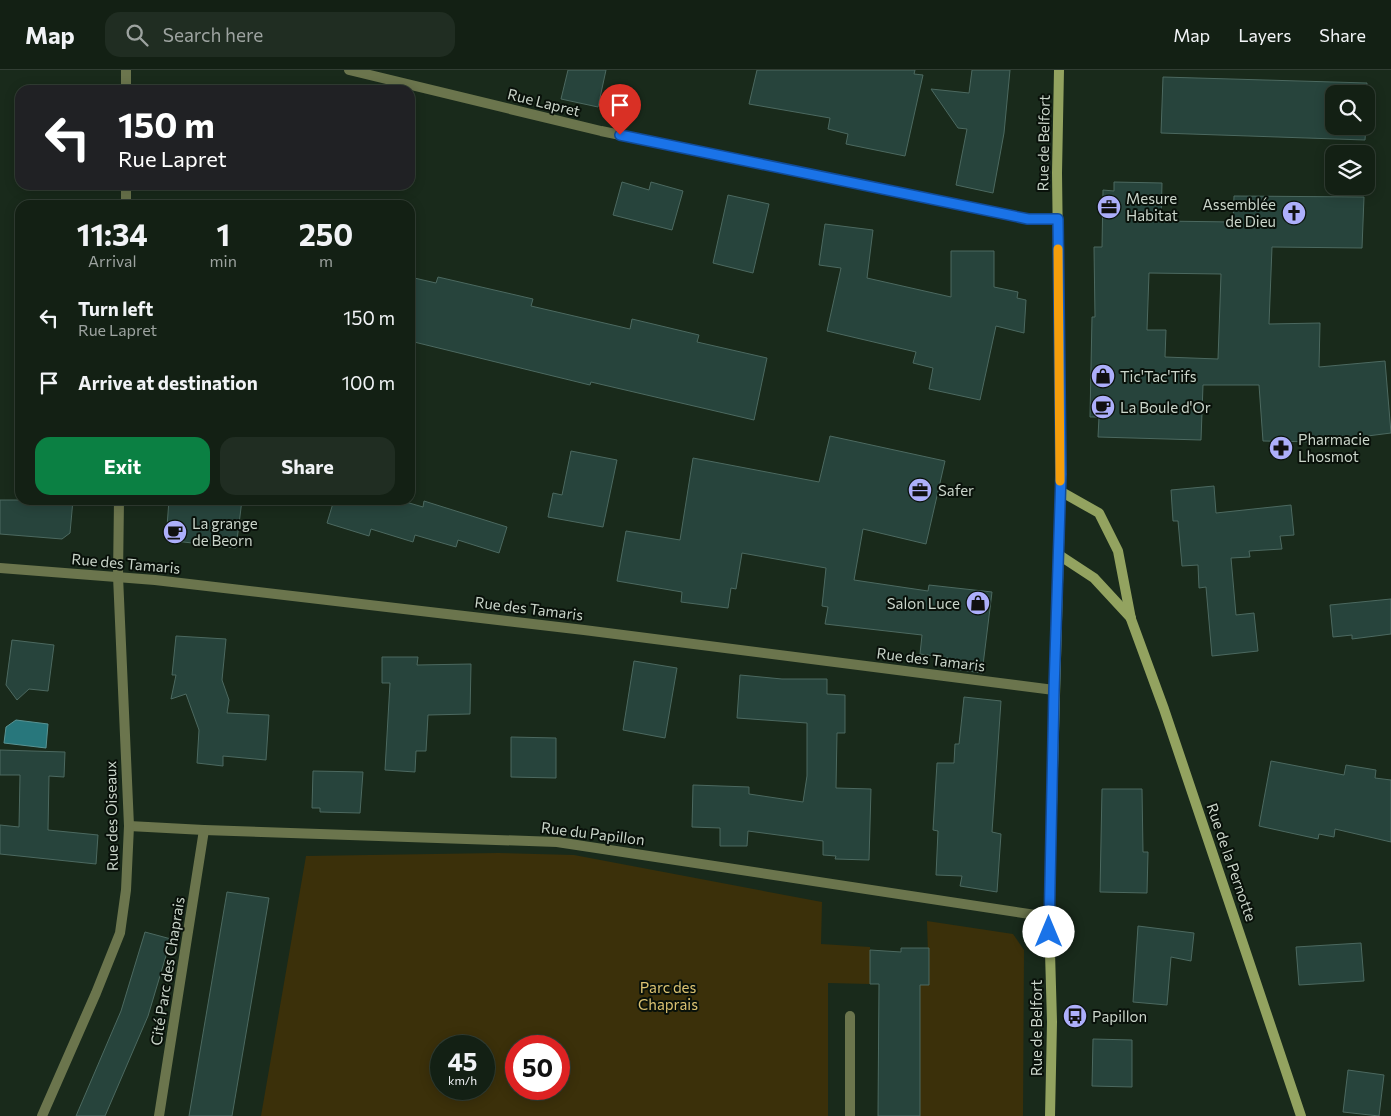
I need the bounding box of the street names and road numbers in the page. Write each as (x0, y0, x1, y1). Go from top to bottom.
street label: Rue Lapret (506, 84, 582, 120)
street label: Rue de Belfort (1033, 95, 1053, 191)
street label: Rue des Tamaris (71, 549, 181, 577)
street label: Rue des Tamaris (474, 592, 584, 624)
street label: Rue des Tamaris (876, 643, 986, 675)
street label: Rue des Oiseaux (101, 761, 121, 871)
street label: Rue de la Pernotte (1203, 801, 1261, 923)
street label: Rue du Papillon (540, 818, 646, 848)
street label: Cité Parc des Chaprais (146, 895, 188, 1047)
street label: Rue de Belfort (1027, 980, 1045, 1076)

